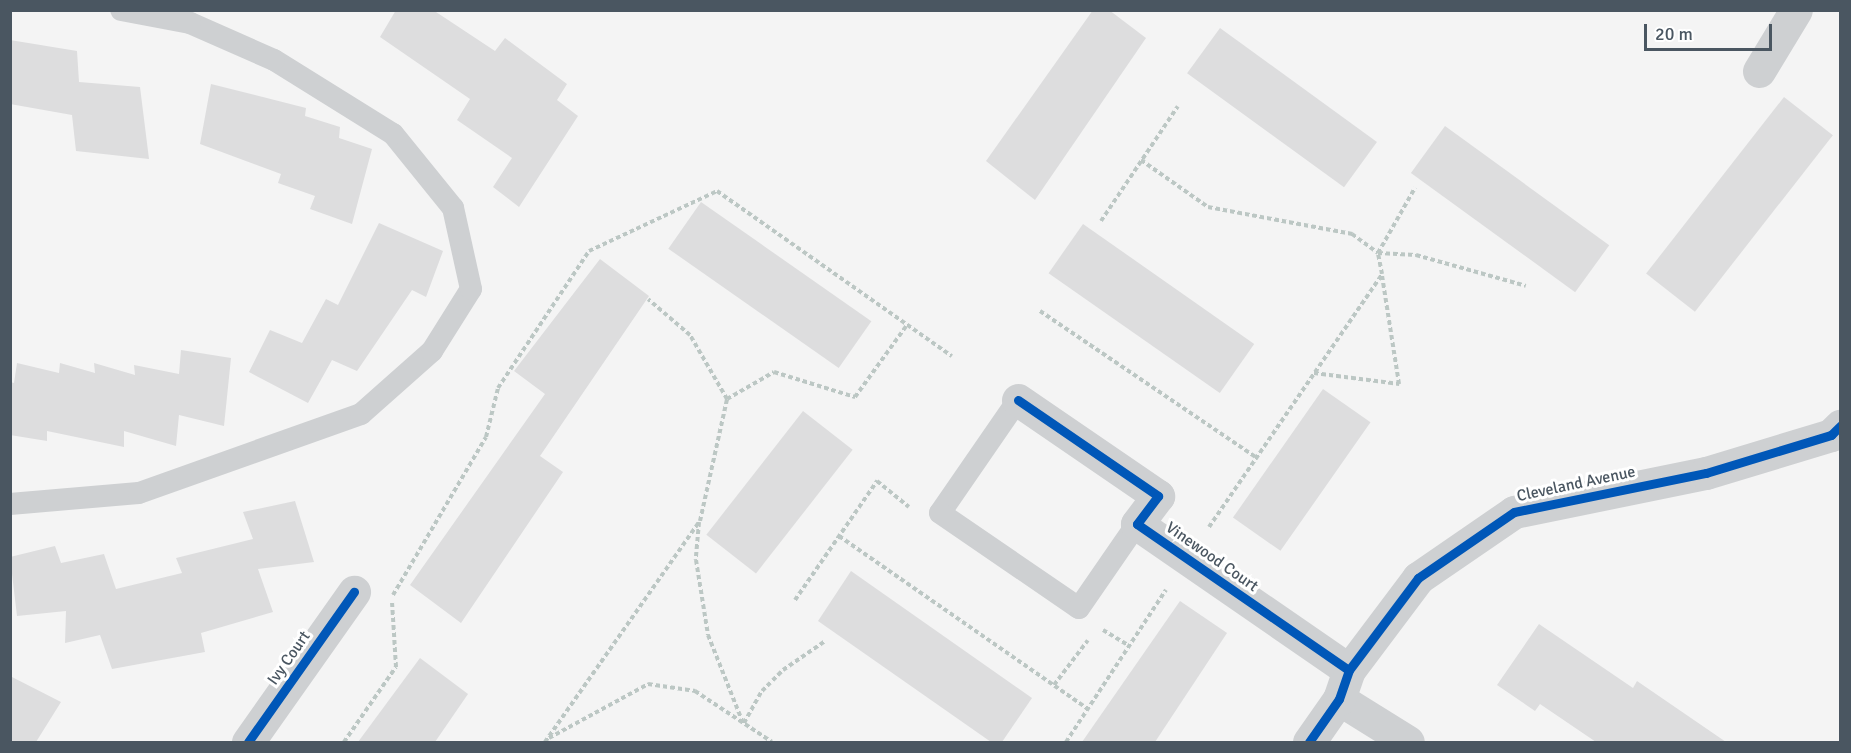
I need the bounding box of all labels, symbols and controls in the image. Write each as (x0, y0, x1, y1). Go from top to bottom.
scale bar (1647, 12, 1774, 50)
text: 20 m (1655, 23, 1693, 45)
street label: Cleveland Avenue (1515, 462, 1637, 506)
street label: Vinewood Court (1162, 518, 1262, 596)
street label: Ivy Court (264, 627, 314, 689)

